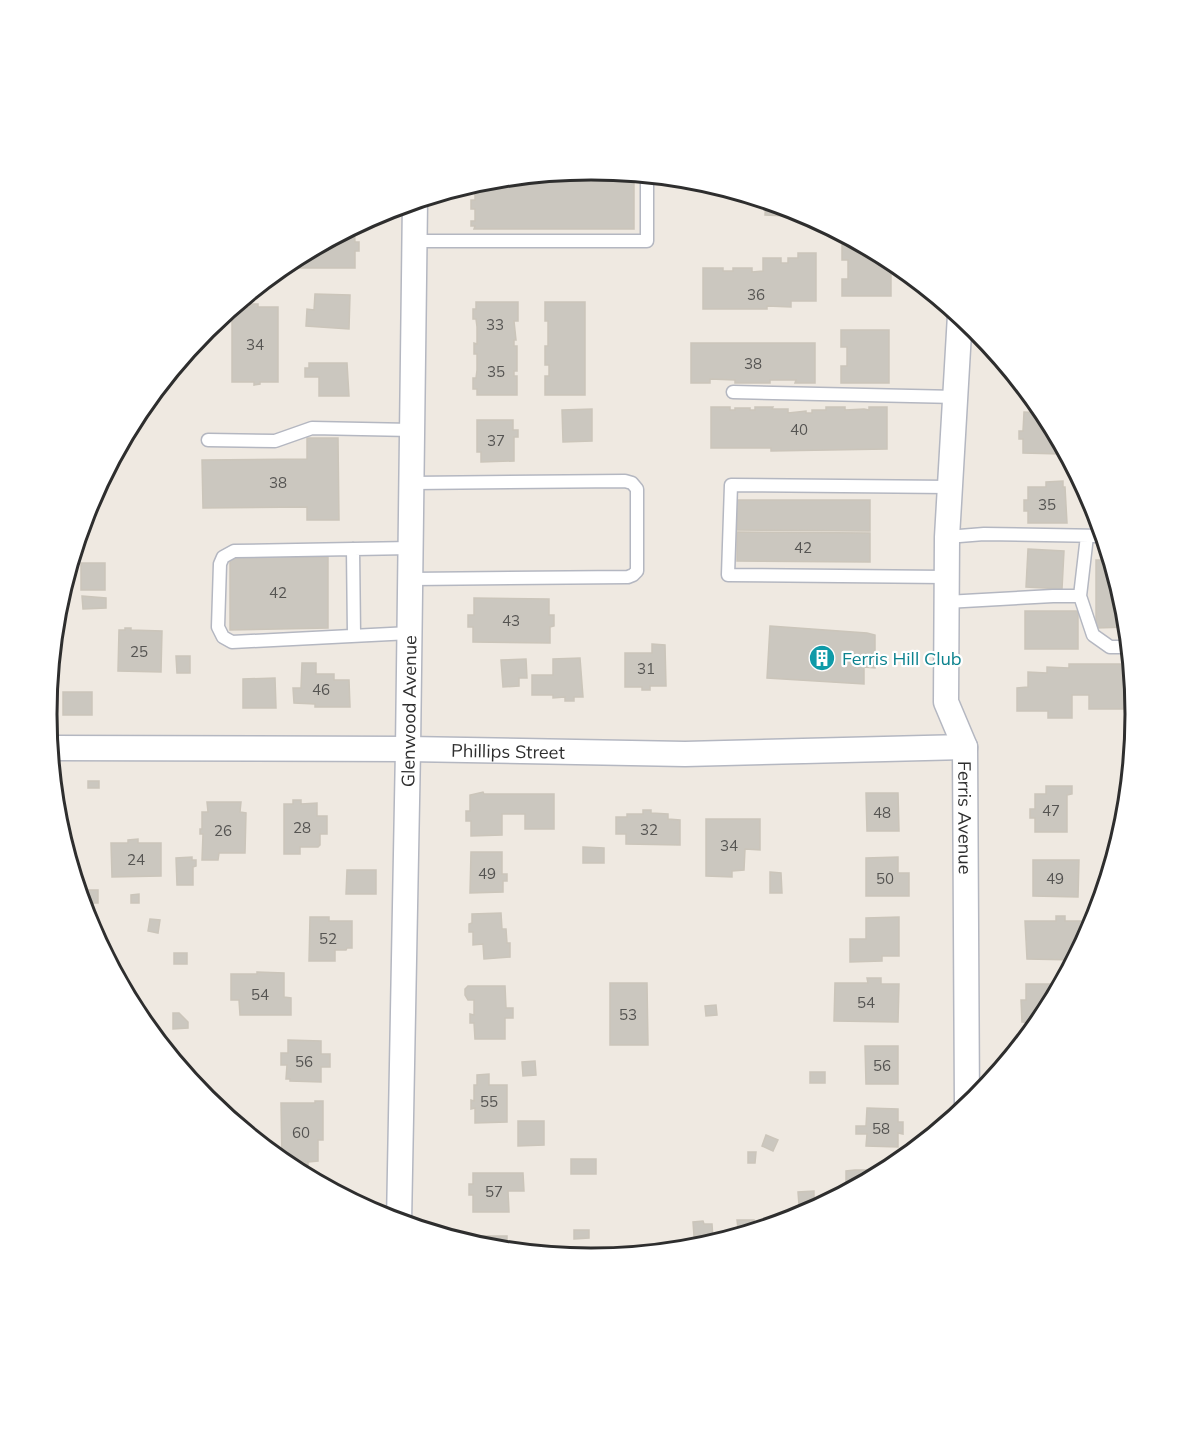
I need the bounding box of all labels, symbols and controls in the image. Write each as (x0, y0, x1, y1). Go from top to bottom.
house number: 36 (747, 285, 765, 304)
house number: 33 (486, 315, 504, 334)
house number: 34 (246, 335, 264, 354)
house number: 38 (744, 354, 762, 373)
house number: 35 (487, 362, 505, 381)
house number: 40 (790, 420, 808, 439)
house number: 37 (487, 431, 505, 450)
house number: 38 (269, 473, 287, 492)
house number: 35 (1038, 495, 1056, 514)
house number: 42 (794, 538, 812, 557)
house number: 42 (269, 583, 287, 602)
house number: 43 (502, 611, 520, 630)
street label: Glenwood Avenue (396, 635, 421, 787)
house number: 25 (130, 642, 148, 661)
building icon: Ferris Hill Club (807, 643, 837, 673)
place label: Ferris Hill Club (842, 647, 962, 670)
house number: 31 (637, 659, 655, 678)
house number: 46 (312, 680, 330, 699)
street label: Phillips Street (451, 738, 565, 763)
street label: Ferris Avenue (954, 761, 977, 875)
house number: 47 (1042, 801, 1060, 820)
house number: 48 (873, 803, 891, 822)
house number: 28 (293, 818, 311, 837)
house number: 32 (640, 820, 658, 839)
house number: 26 (214, 821, 232, 840)
house number: 34 (720, 836, 738, 855)
house number: 24 (127, 850, 145, 869)
house number: 49 (478, 864, 496, 883)
house number: 50 (876, 869, 894, 888)
house number: 49 (1046, 869, 1064, 888)
house number: 52 (319, 929, 337, 948)
house number: 54 (251, 985, 269, 1004)
house number: 54 (857, 993, 875, 1012)
house number: 53 (619, 1005, 637, 1024)
house number: 56 (295, 1052, 313, 1071)
house number: 56 (873, 1056, 891, 1075)
house number: 55 (480, 1092, 498, 1111)
house number: 58 (872, 1119, 890, 1138)
house number: 60 (292, 1123, 310, 1142)
house number: 57 (485, 1182, 503, 1201)

